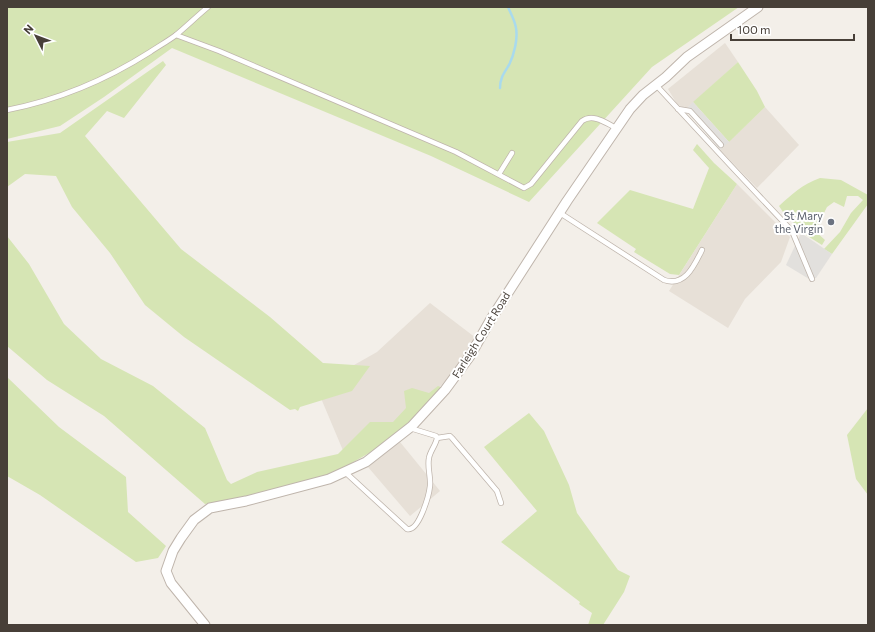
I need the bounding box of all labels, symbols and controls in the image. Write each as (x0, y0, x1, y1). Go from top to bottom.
north arrow (16, 16, 56, 56)
scale bar (731, 16, 854, 42)
text: N (21, 22, 36, 36)
text: 100 m (737, 22, 771, 36)
place label: St Mary the Virgin (774, 209, 823, 235)
marker: St Mary the Virgin (826, 217, 836, 227)
street label: Farleigh Court Road (449, 289, 512, 380)

